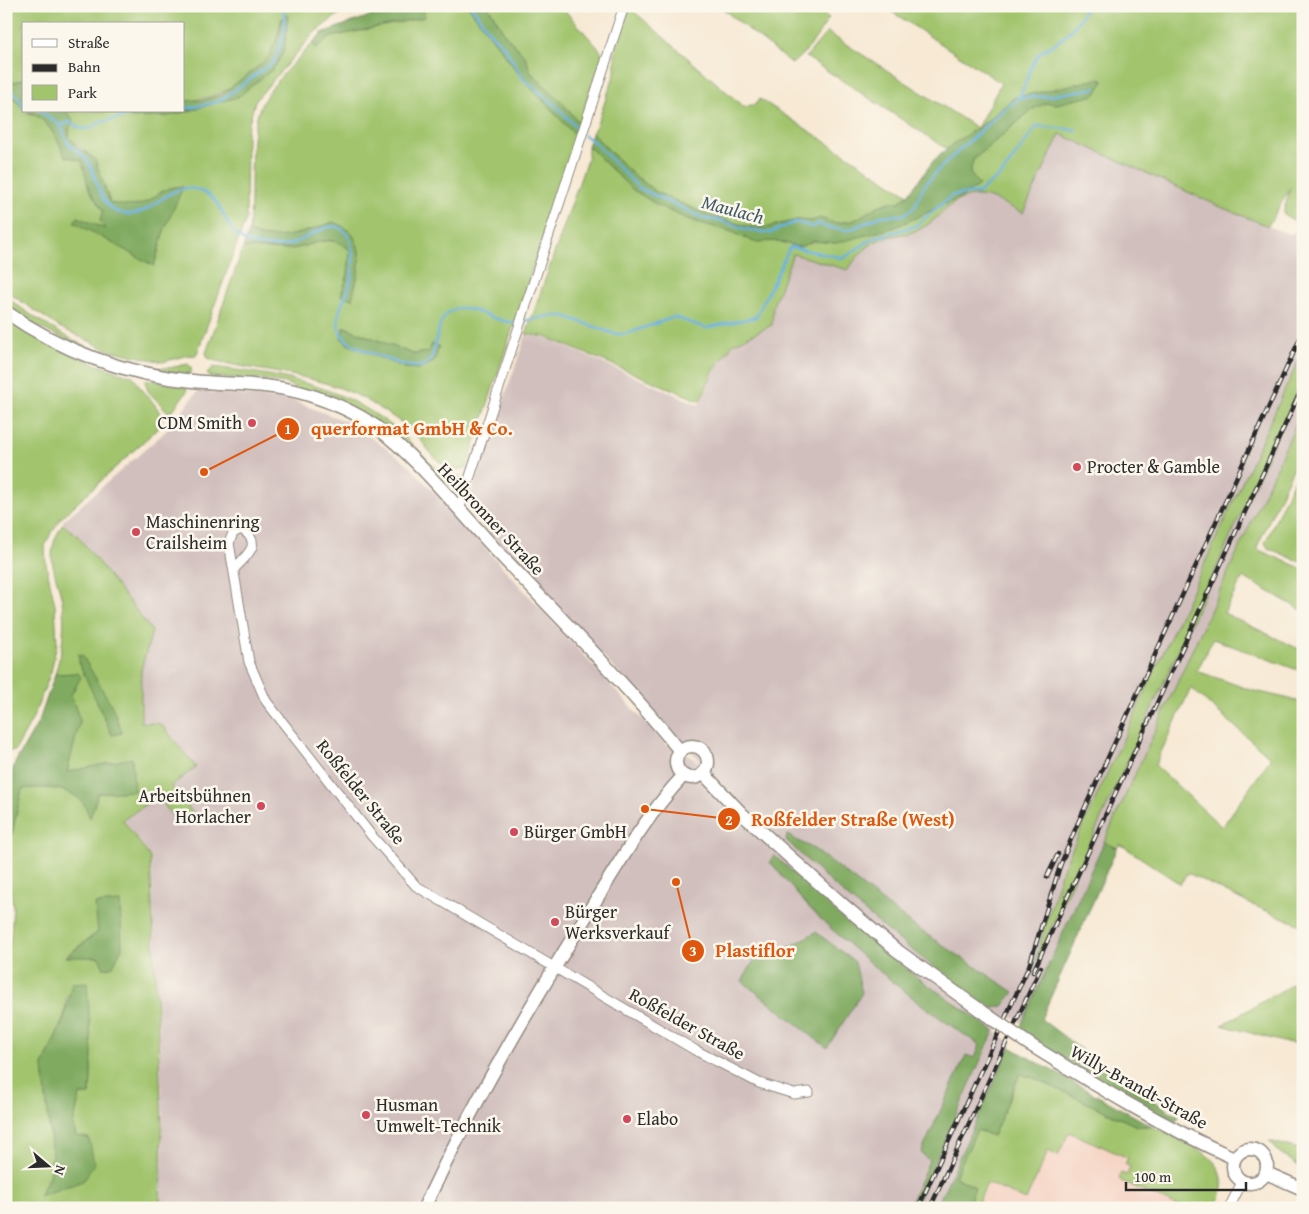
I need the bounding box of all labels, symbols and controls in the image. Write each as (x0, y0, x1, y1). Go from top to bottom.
legend (22, 22, 185, 112)
text: Straße (68, 32, 110, 53)
text: Bahn (68, 56, 101, 77)
text: Park (68, 82, 97, 103)
water label: Maulach (699, 187, 768, 231)
place label: CDM Smith (158, 409, 242, 436)
callout: querformat GmbH & Co. (276, 412, 522, 446)
text: querformat GmbH & Co. (311, 414, 513, 442)
marker: CDM Smith (246, 417, 258, 429)
text: 1 (284, 418, 292, 439)
place label: Procter & Gamble (1087, 453, 1220, 480)
street label: Heilbronner Straße (432, 456, 551, 581)
marker: Procter & Gamble (1071, 461, 1083, 473)
place label: Maschinenring Crailsheim (146, 508, 260, 556)
marker: Maschinenring Crailsheim (130, 526, 142, 538)
street label: Roßfelder Straße (310, 733, 412, 850)
place label: Arbeitsbühnen Horlacher (139, 782, 252, 830)
marker: Arbeitsbühnen Horlacher (255, 800, 267, 812)
callout: Roßfelder Straße (West) (717, 802, 965, 836)
text: Roßfelder Straße (West) (751, 805, 955, 833)
text: 2 (725, 809, 733, 830)
place label: Bürger GmbH (524, 818, 627, 845)
marker: Bürger GmbH (508, 826, 520, 838)
place label: Bürger Werksverkauf (565, 898, 672, 946)
marker: Bürger Werksverkauf (549, 916, 561, 928)
callout: Plastiflor (680, 934, 804, 968)
text: Plastiflor (715, 936, 795, 964)
text: 3 (689, 940, 697, 961)
street label: Roßfelder Straße (624, 981, 750, 1067)
street label: Willy-Brandt-Straße (1065, 1037, 1213, 1136)
place label: Husman Umwelt-Technik (376, 1091, 502, 1139)
place label: Elabo (637, 1105, 678, 1132)
marker: Husman Umwelt-Technik (360, 1109, 372, 1121)
marker: Elabo (621, 1113, 633, 1125)
north arrow (22, 1142, 72, 1192)
scale bar (1126, 1159, 1246, 1191)
text: N (49, 1163, 71, 1179)
text: 100 m (1134, 1166, 1172, 1187)

